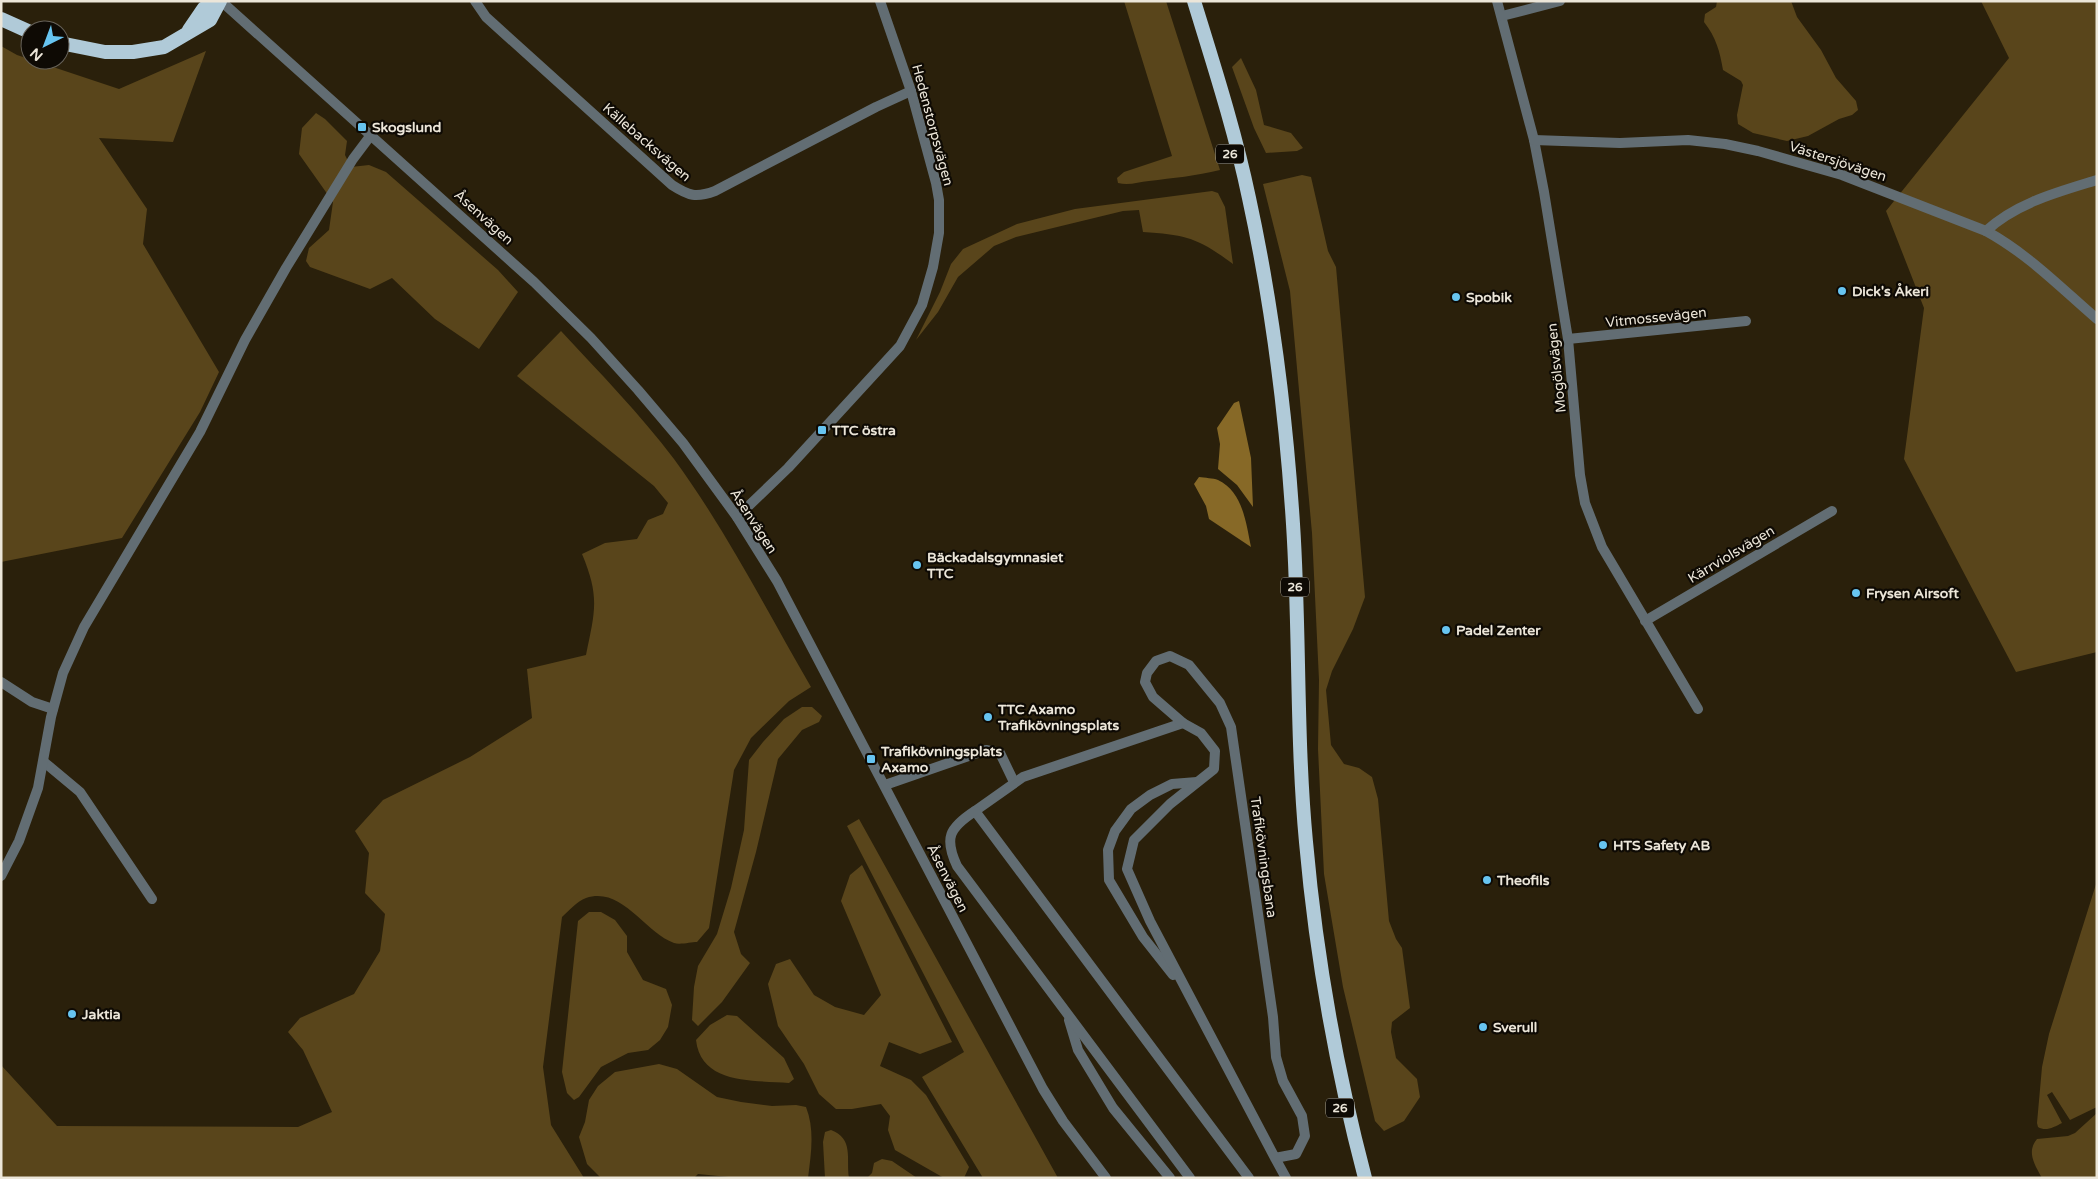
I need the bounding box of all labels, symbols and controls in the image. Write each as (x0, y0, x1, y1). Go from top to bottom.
north arrow (20, 20, 70, 70)
text: N (27, 44, 47, 64)
street label: Hedenstorpsvägen (908, 62, 957, 188)
street label: Källebacksvägen (599, 100, 694, 185)
place label: Skogslund (372, 119, 442, 136)
marker: Skogslund (356, 121, 368, 133)
street label: Västersjövägen (1787, 138, 1889, 185)
road number: 26 (1216, 144, 1244, 164)
street label: Åsenvägen (450, 186, 517, 248)
place label: Dick's Åkeri (1852, 282, 1929, 300)
marker: Dick's Åkeri (1836, 285, 1848, 297)
place label: Spobik (1466, 289, 1512, 306)
marker: Spobik (1450, 291, 1462, 303)
street label: Vitmossevägen (1605, 304, 1707, 331)
street label: Mogölsvägen (1543, 322, 1570, 414)
place label: TTC östra (831, 422, 896, 439)
marker: TTC östra (816, 424, 828, 436)
street label: Åsenvägen (726, 486, 781, 557)
street label: Kärrviolsvägen (1685, 522, 1778, 587)
place label: Bäckadalsgymnasiet TTC (926, 549, 1064, 582)
marker: Bäckadalsgymnasiet TTC (911, 559, 923, 571)
road number: 26 (1281, 578, 1309, 596)
place label: Frysen Airsoft (1866, 585, 1959, 602)
marker: Frysen Airsoft (1850, 587, 1862, 599)
place label: Padel Zenter (1456, 622, 1541, 639)
marker: Padel Zenter (1440, 624, 1452, 636)
place label: TTC Axamo Trafikövningsplats (997, 701, 1119, 734)
marker: TTC Axamo Trafikövningsplats (982, 711, 994, 723)
place label: Trafikövningsplats Axamo (880, 743, 1002, 776)
marker: Trafikövningsplats Axamo (865, 753, 877, 765)
street label: Trafikövningsbana (1247, 795, 1280, 919)
place label: HTS Safety AB (1613, 837, 1710, 854)
marker: HTS Safety AB (1597, 839, 1609, 851)
street label: Åsenvägen (923, 841, 972, 915)
place label: Theofils (1496, 872, 1550, 889)
marker: Theofils (1481, 874, 1493, 886)
place label: Jaktia (81, 1006, 121, 1023)
marker: Jaktia (66, 1008, 78, 1020)
place label: Sverull (1493, 1019, 1537, 1036)
marker: Sverull (1477, 1021, 1489, 1033)
road number: 26 (1326, 1098, 1354, 1118)

